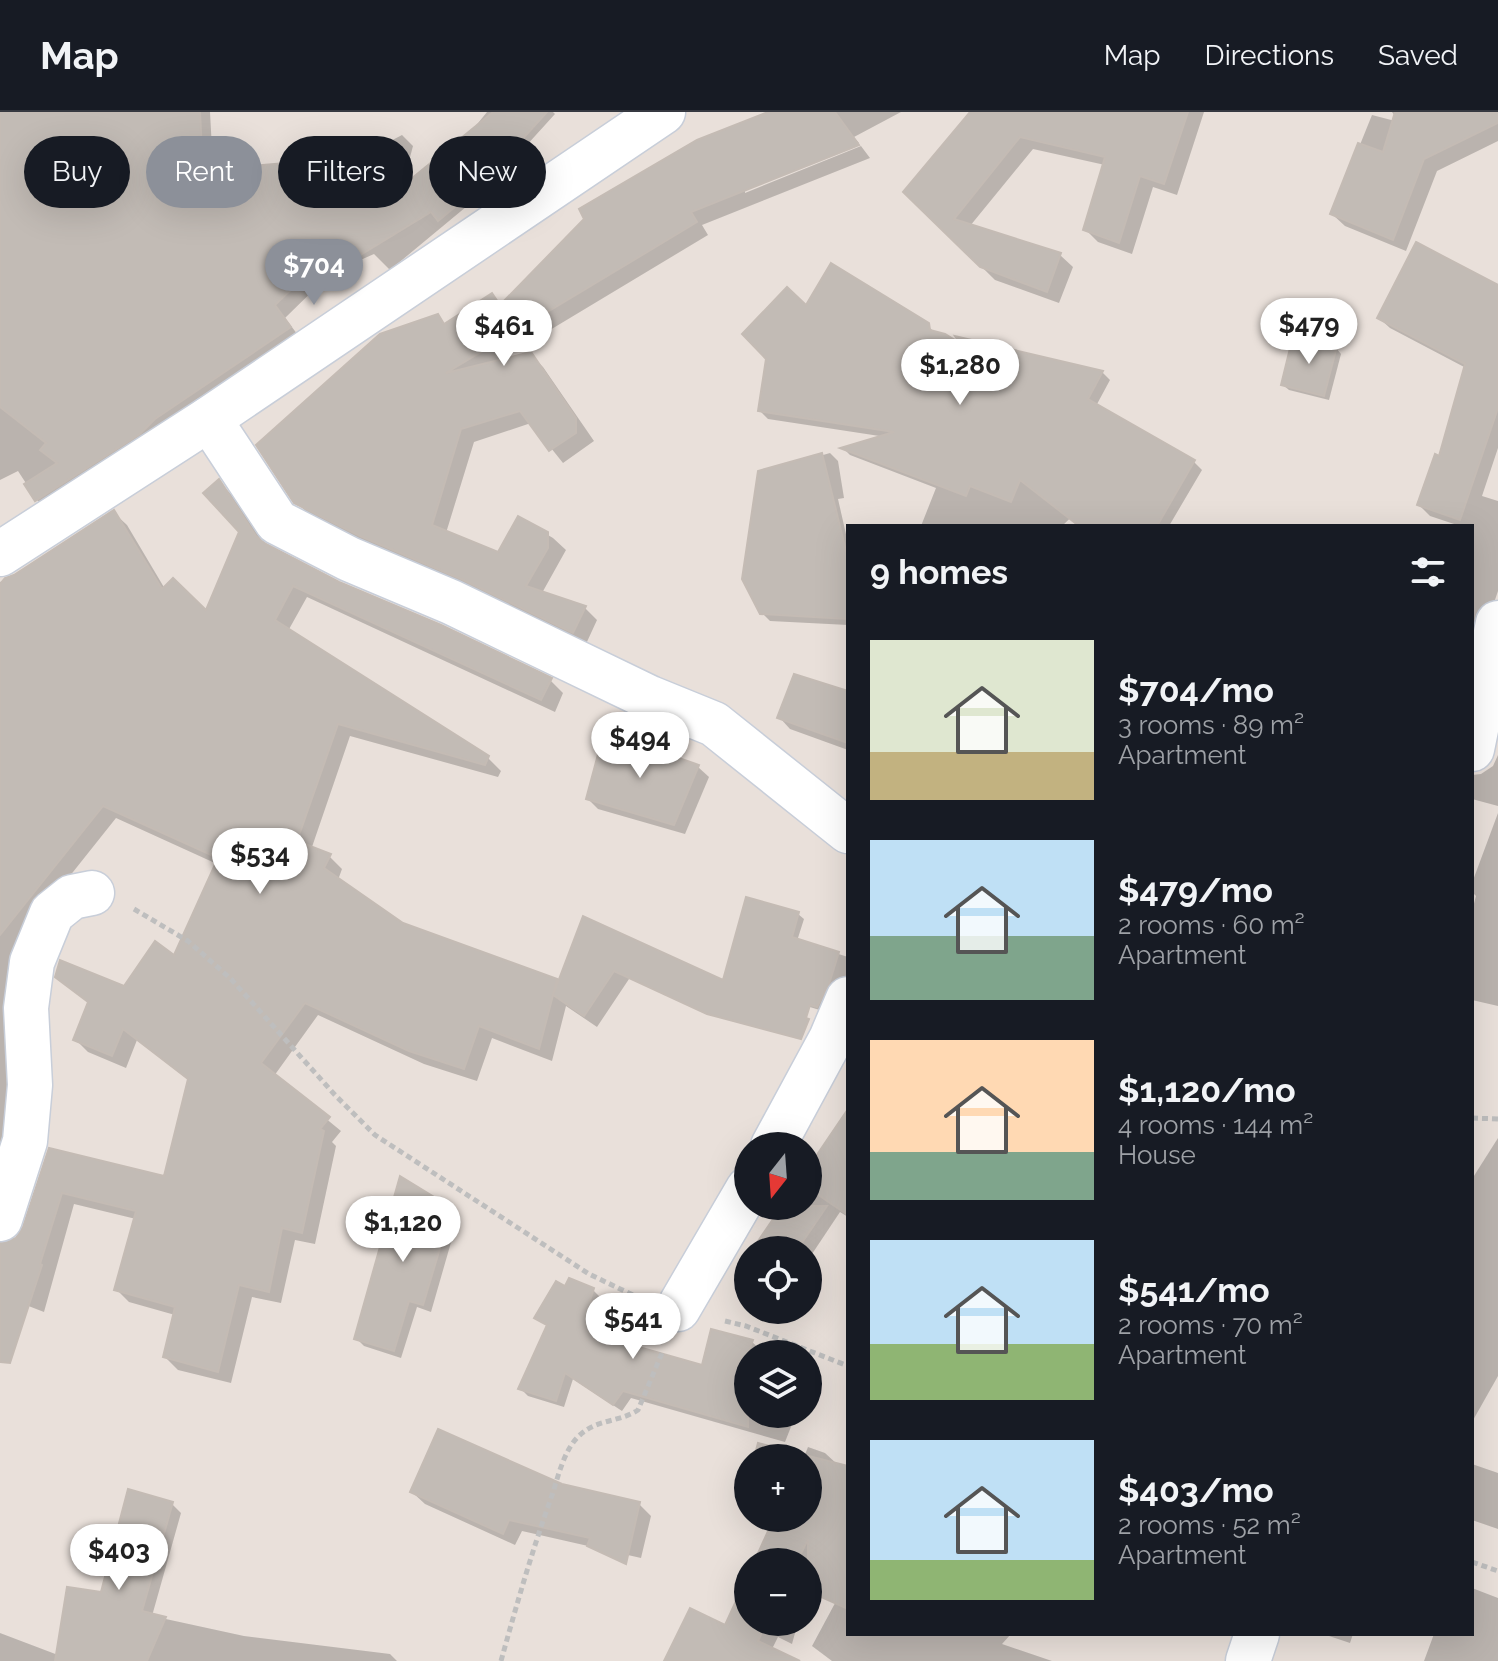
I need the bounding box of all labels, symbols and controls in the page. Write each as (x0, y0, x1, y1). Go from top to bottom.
text: Map (40, 33, 119, 78)
text: Map (1104, 39, 1161, 72)
text: Directions (1205, 39, 1334, 72)
text: Saved (1378, 39, 1458, 72)
chip: Buy (24, 136, 130, 208)
chip: Rent (146, 136, 262, 208)
chip: Filters (278, 136, 413, 208)
chip: New (429, 136, 546, 208)
pin: $704 (267, 239, 361, 307)
text: $704 (283, 250, 345, 280)
pin: $479 (1262, 298, 1356, 366)
pin: $461 (457, 300, 551, 368)
text: $479 (1278, 309, 1340, 339)
text: $461 (474, 311, 534, 341)
pin: $1,280 (895, 339, 1025, 407)
text: $1,280 (919, 350, 1001, 380)
icon: filters (1406, 550, 1450, 594)
text: 9 homes (870, 552, 1008, 592)
text: $704/mo (1118, 670, 1274, 710)
icon: home (934, 672, 1030, 768)
text: 3 rooms · 89 m² (1118, 710, 1304, 740)
pin: $494 (593, 712, 687, 780)
text: $494 (609, 723, 671, 753)
text: Apartment (1118, 740, 1247, 770)
pin: $534 (213, 828, 307, 896)
text: $534 (230, 839, 290, 869)
text: $479/mo (1118, 870, 1273, 910)
icon: home (934, 872, 1030, 968)
text: 2 rooms · 60 m² (1118, 910, 1305, 940)
text: Apartment (1118, 940, 1247, 970)
text: $1,120/mo (1118, 1070, 1296, 1110)
icon: home (934, 1072, 1030, 1168)
text: 4 rooms · 144 m² (1118, 1110, 1313, 1140)
north arrow (734, 1132, 822, 1220)
map controls (734, 1132, 822, 1636)
text: House (1118, 1140, 1196, 1170)
pin: $1,120 (338, 1196, 468, 1264)
text: $1,120 (364, 1207, 442, 1237)
button: locate (734, 1236, 822, 1324)
text: $541/mo (1118, 1270, 1270, 1310)
icon: home (934, 1272, 1030, 1368)
pin: $541 (586, 1293, 680, 1361)
text: $541 (604, 1304, 662, 1334)
text: 2 rooms · 70 m² (1118, 1310, 1303, 1340)
button: layers (734, 1340, 822, 1428)
text: Apartment (1118, 1340, 1247, 1370)
button: + (734, 1444, 822, 1532)
text: $403/mo (1118, 1470, 1274, 1510)
icon: home (934, 1472, 1030, 1568)
text: 2 rooms · 52 m² (1118, 1510, 1301, 1540)
pin: $403 (72, 1524, 166, 1592)
text: $403 (88, 1535, 150, 1565)
text: Apartment (1118, 1540, 1247, 1570)
button: − (734, 1548, 822, 1636)

